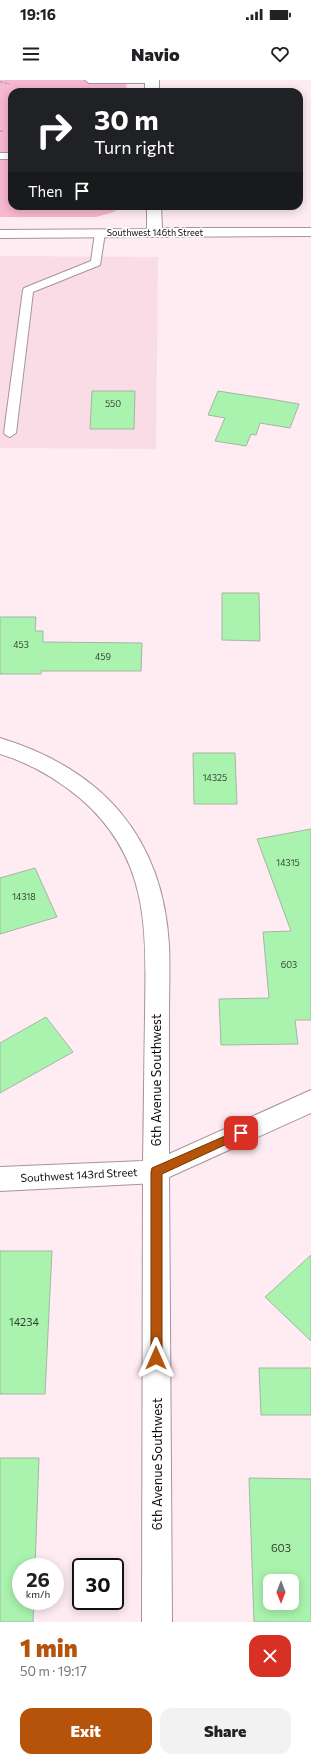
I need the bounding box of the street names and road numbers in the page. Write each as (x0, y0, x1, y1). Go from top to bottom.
street label: Southwest 146th Street (107, 227, 204, 238)
street label: 6th Avenue Southwest (148, 1014, 164, 1146)
street label: Southwest 143rd Street (20, 1165, 138, 1184)
street label: 6th Avenue Southwest (149, 1398, 165, 1530)

